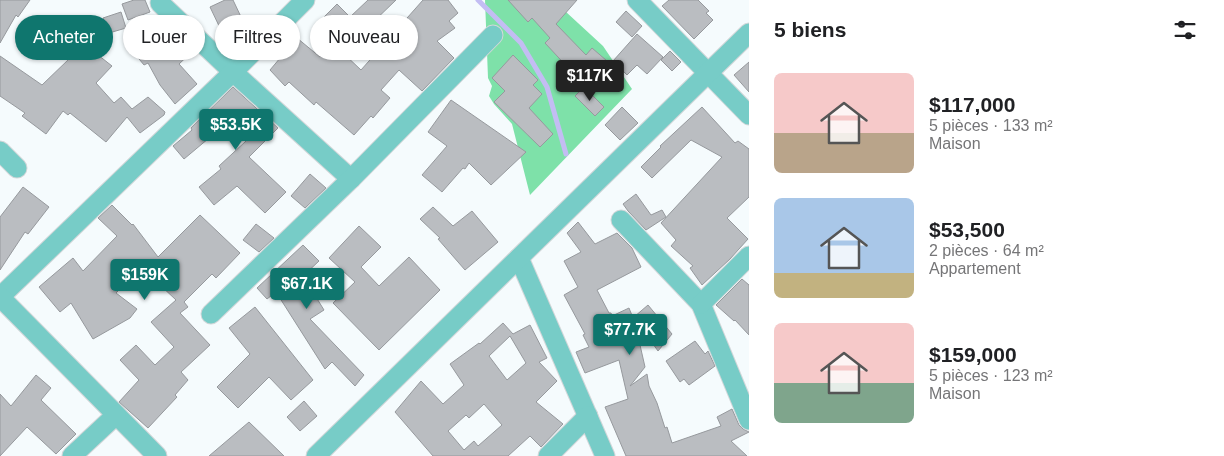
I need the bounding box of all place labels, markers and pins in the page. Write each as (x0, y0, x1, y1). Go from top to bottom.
pin: $117K (555, 59, 625, 102)
pin: $53.5K (195, 108, 277, 151)
pin: $159K (110, 258, 180, 301)
pin: $67.1K (266, 268, 348, 310)
pin: $77.7K (589, 314, 671, 356)

